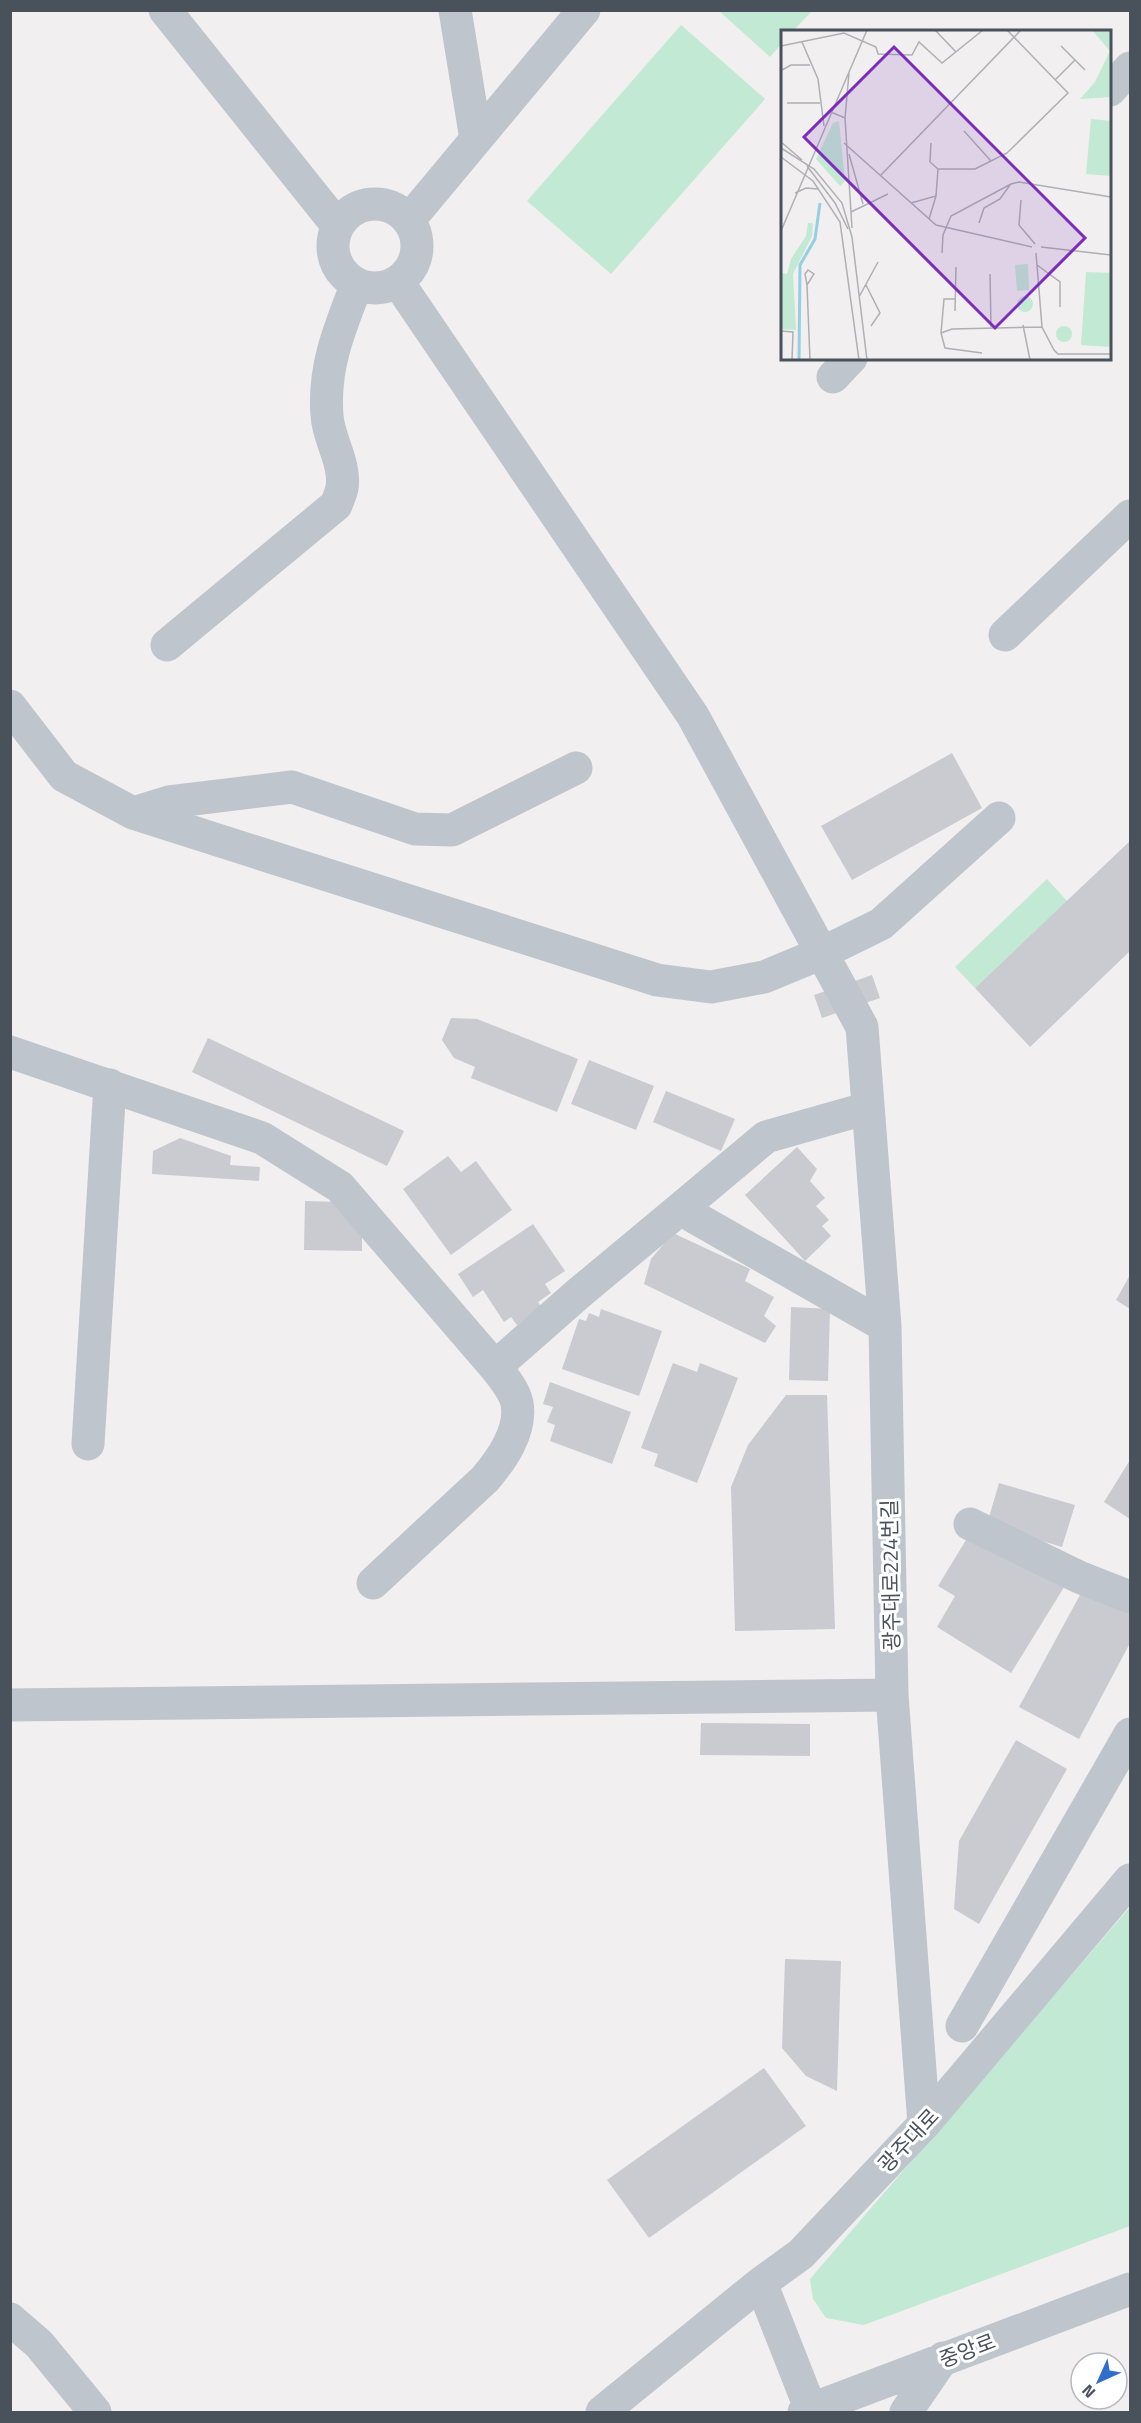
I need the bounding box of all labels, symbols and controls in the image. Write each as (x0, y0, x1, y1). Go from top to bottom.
inset map (781, 30, 1111, 360)
street label: 광주대로224번길 (873, 1499, 907, 1651)
street label: 광주대로 (870, 2101, 946, 2179)
street label: 중앙로 (934, 2325, 1000, 2375)
north arrow (1069, 2351, 1129, 2411)
text: N (1076, 2379, 1101, 2404)

